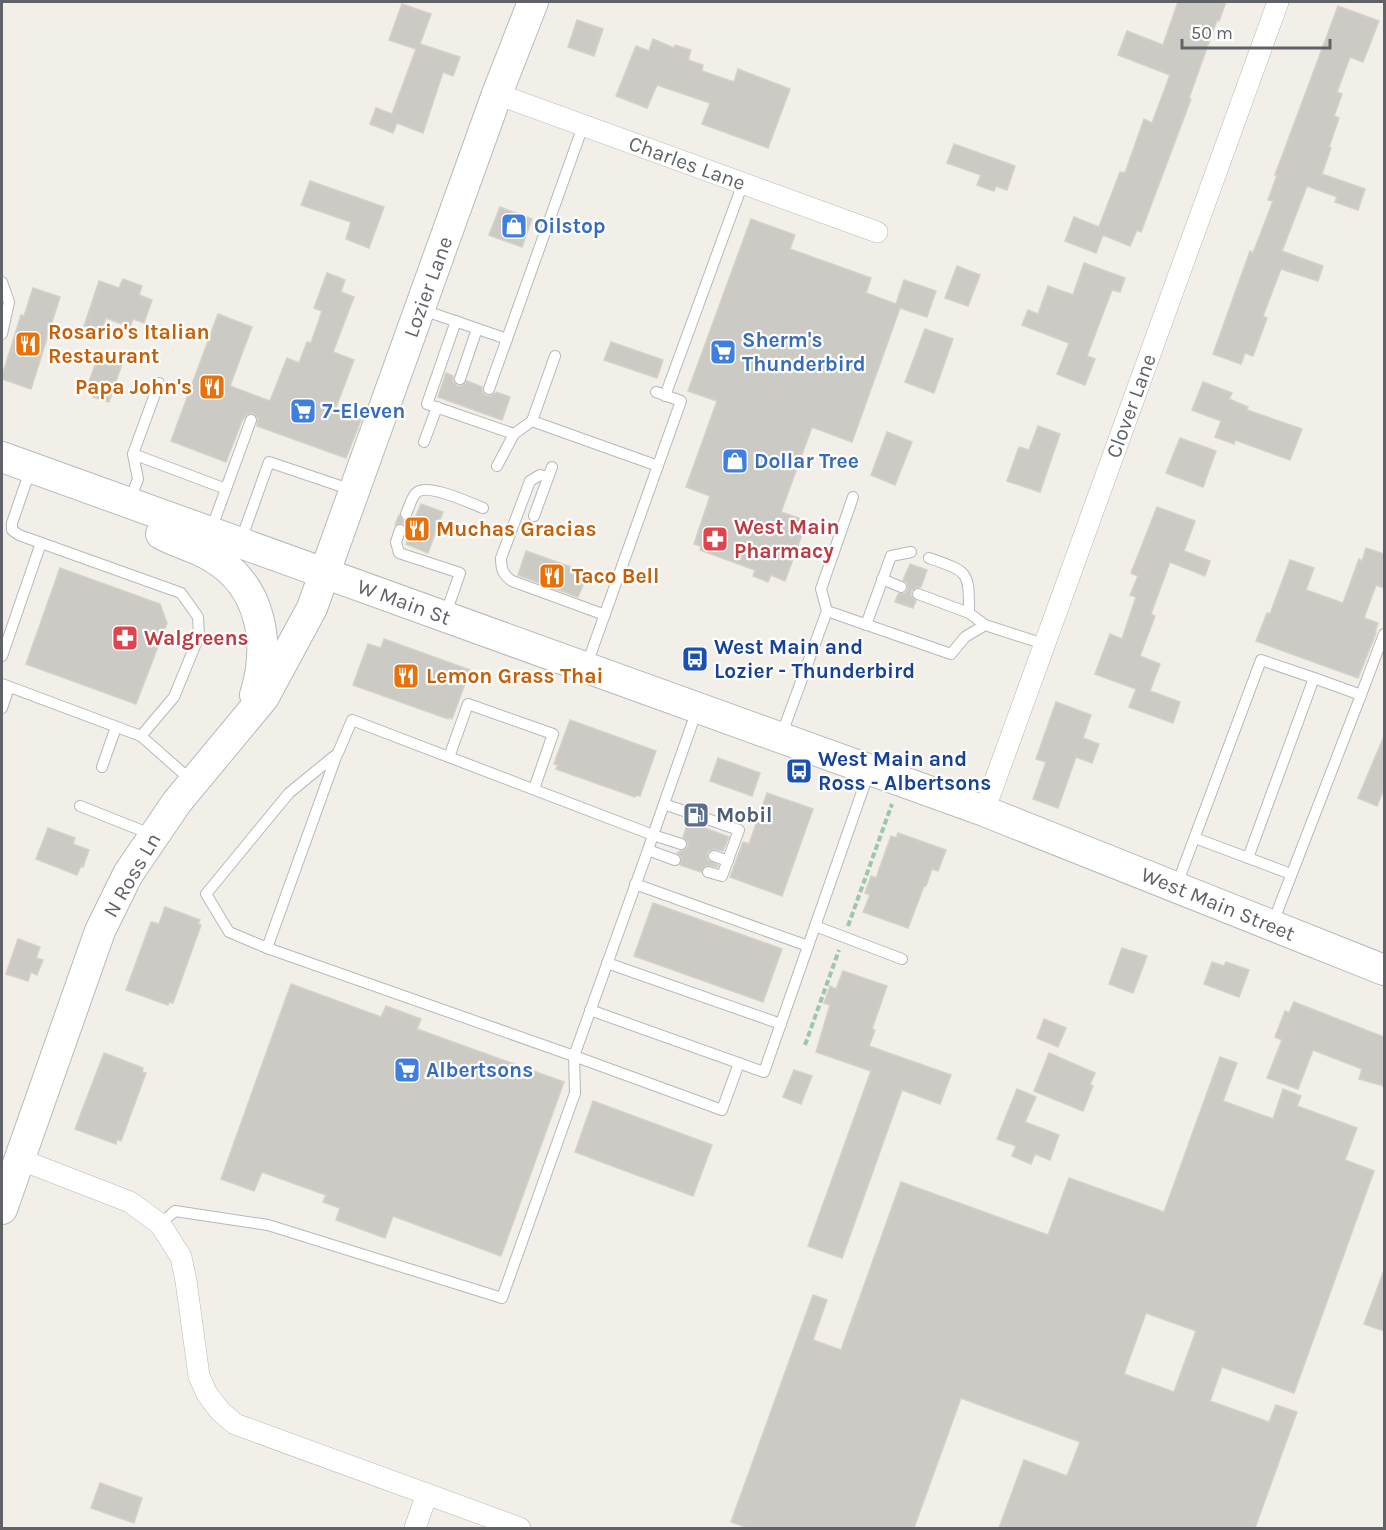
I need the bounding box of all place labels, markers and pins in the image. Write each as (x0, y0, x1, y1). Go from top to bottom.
shop icon: Oilstop (499, 211, 529, 241)
place label: Oilstop (534, 214, 606, 238)
place label: Rosario's Italian Restaurant (48, 320, 210, 368)
place label: Sherm's Thunderbird (742, 328, 866, 376)
restaurant icon: Rosario's Italian Restaurant (13, 329, 43, 359)
supermarket icon: Sherm's Thunderbird (708, 337, 738, 367)
restaurant icon: Papa John's (197, 372, 227, 402)
place label: Papa John's (75, 375, 192, 399)
supermarket icon: 7-Eleven (288, 396, 318, 426)
place label: 7-Eleven (322, 399, 405, 423)
shop icon: Dollar Tree (720, 446, 750, 476)
place label: Dollar Tree (754, 449, 859, 473)
restaurant icon: Muchas Gracias (402, 514, 432, 544)
place label: West Main Pharmacy (734, 515, 839, 563)
place label: Muchas Gracias (436, 517, 597, 541)
pharmacy icon: West Main Pharmacy (700, 524, 730, 554)
restaurant icon: Taco Bell (537, 561, 567, 591)
place label: Taco Bell (572, 564, 659, 588)
pharmacy icon: Walgreens (110, 623, 140, 653)
place label: Walgreens (144, 626, 249, 650)
place label: West Main and Lozier - Thunderbird (714, 635, 915, 683)
bus stop icon: West Main and Lozier - Thunderbird (680, 644, 710, 674)
restaurant icon: Lemon Grass Thai (391, 661, 421, 691)
place label: Lemon Grass Thai (426, 664, 603, 688)
place label: West Main and Ross - Albertsons (818, 747, 991, 795)
bus stop icon: West Main and Ross - Albertsons (784, 756, 814, 786)
fuel station icon: Mobil (681, 800, 711, 830)
place label: Mobil (716, 803, 772, 827)
supermarket icon: Albertsons (392, 1055, 422, 1085)
place label: Albertsons (426, 1058, 533, 1082)

